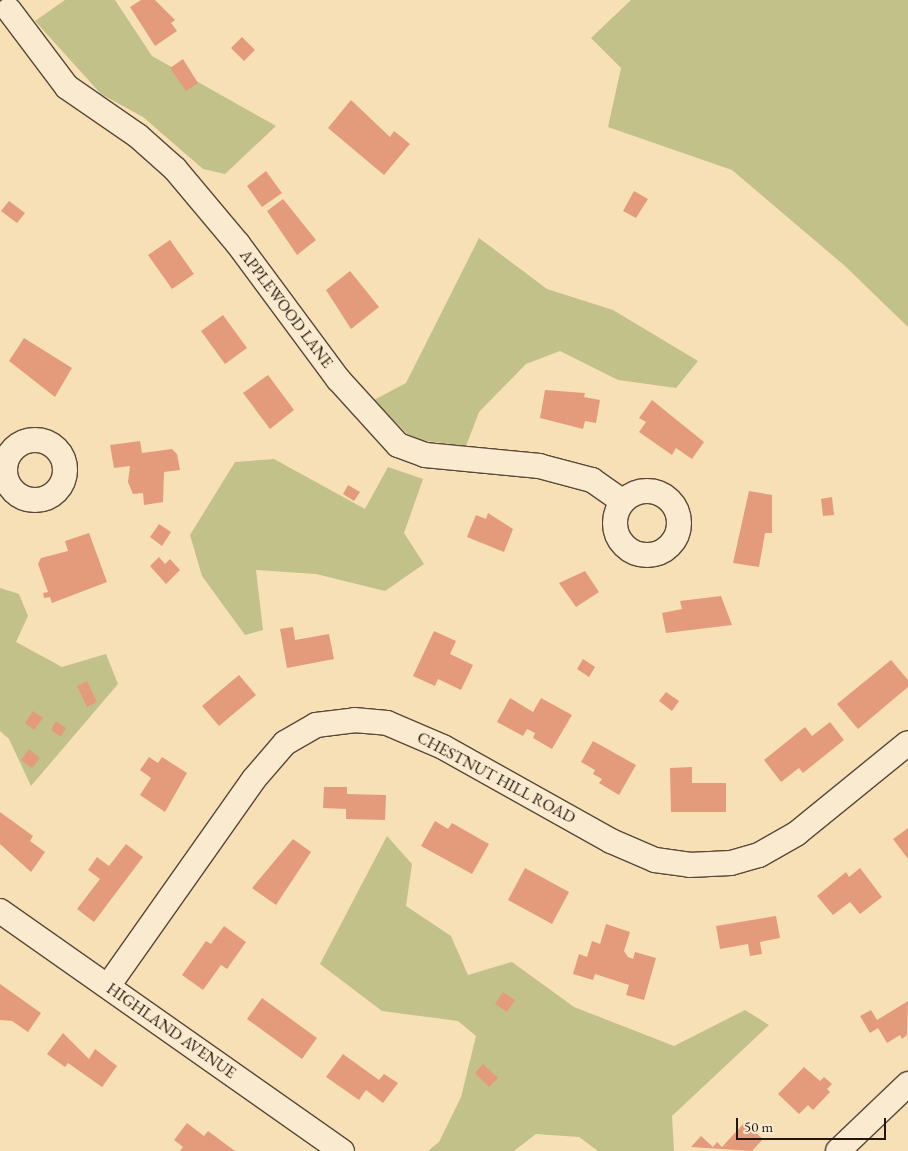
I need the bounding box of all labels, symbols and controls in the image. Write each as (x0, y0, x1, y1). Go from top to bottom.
street label: APPLEWOOD LANE (235, 246, 337, 372)
street label: CHESTNUT HILL ROAD (414, 728, 578, 828)
street label: HIGHLAND AVENUE (103, 979, 239, 1083)
scale bar (738, 1108, 888, 1140)
text: 50 m (744, 1117, 773, 1136)

